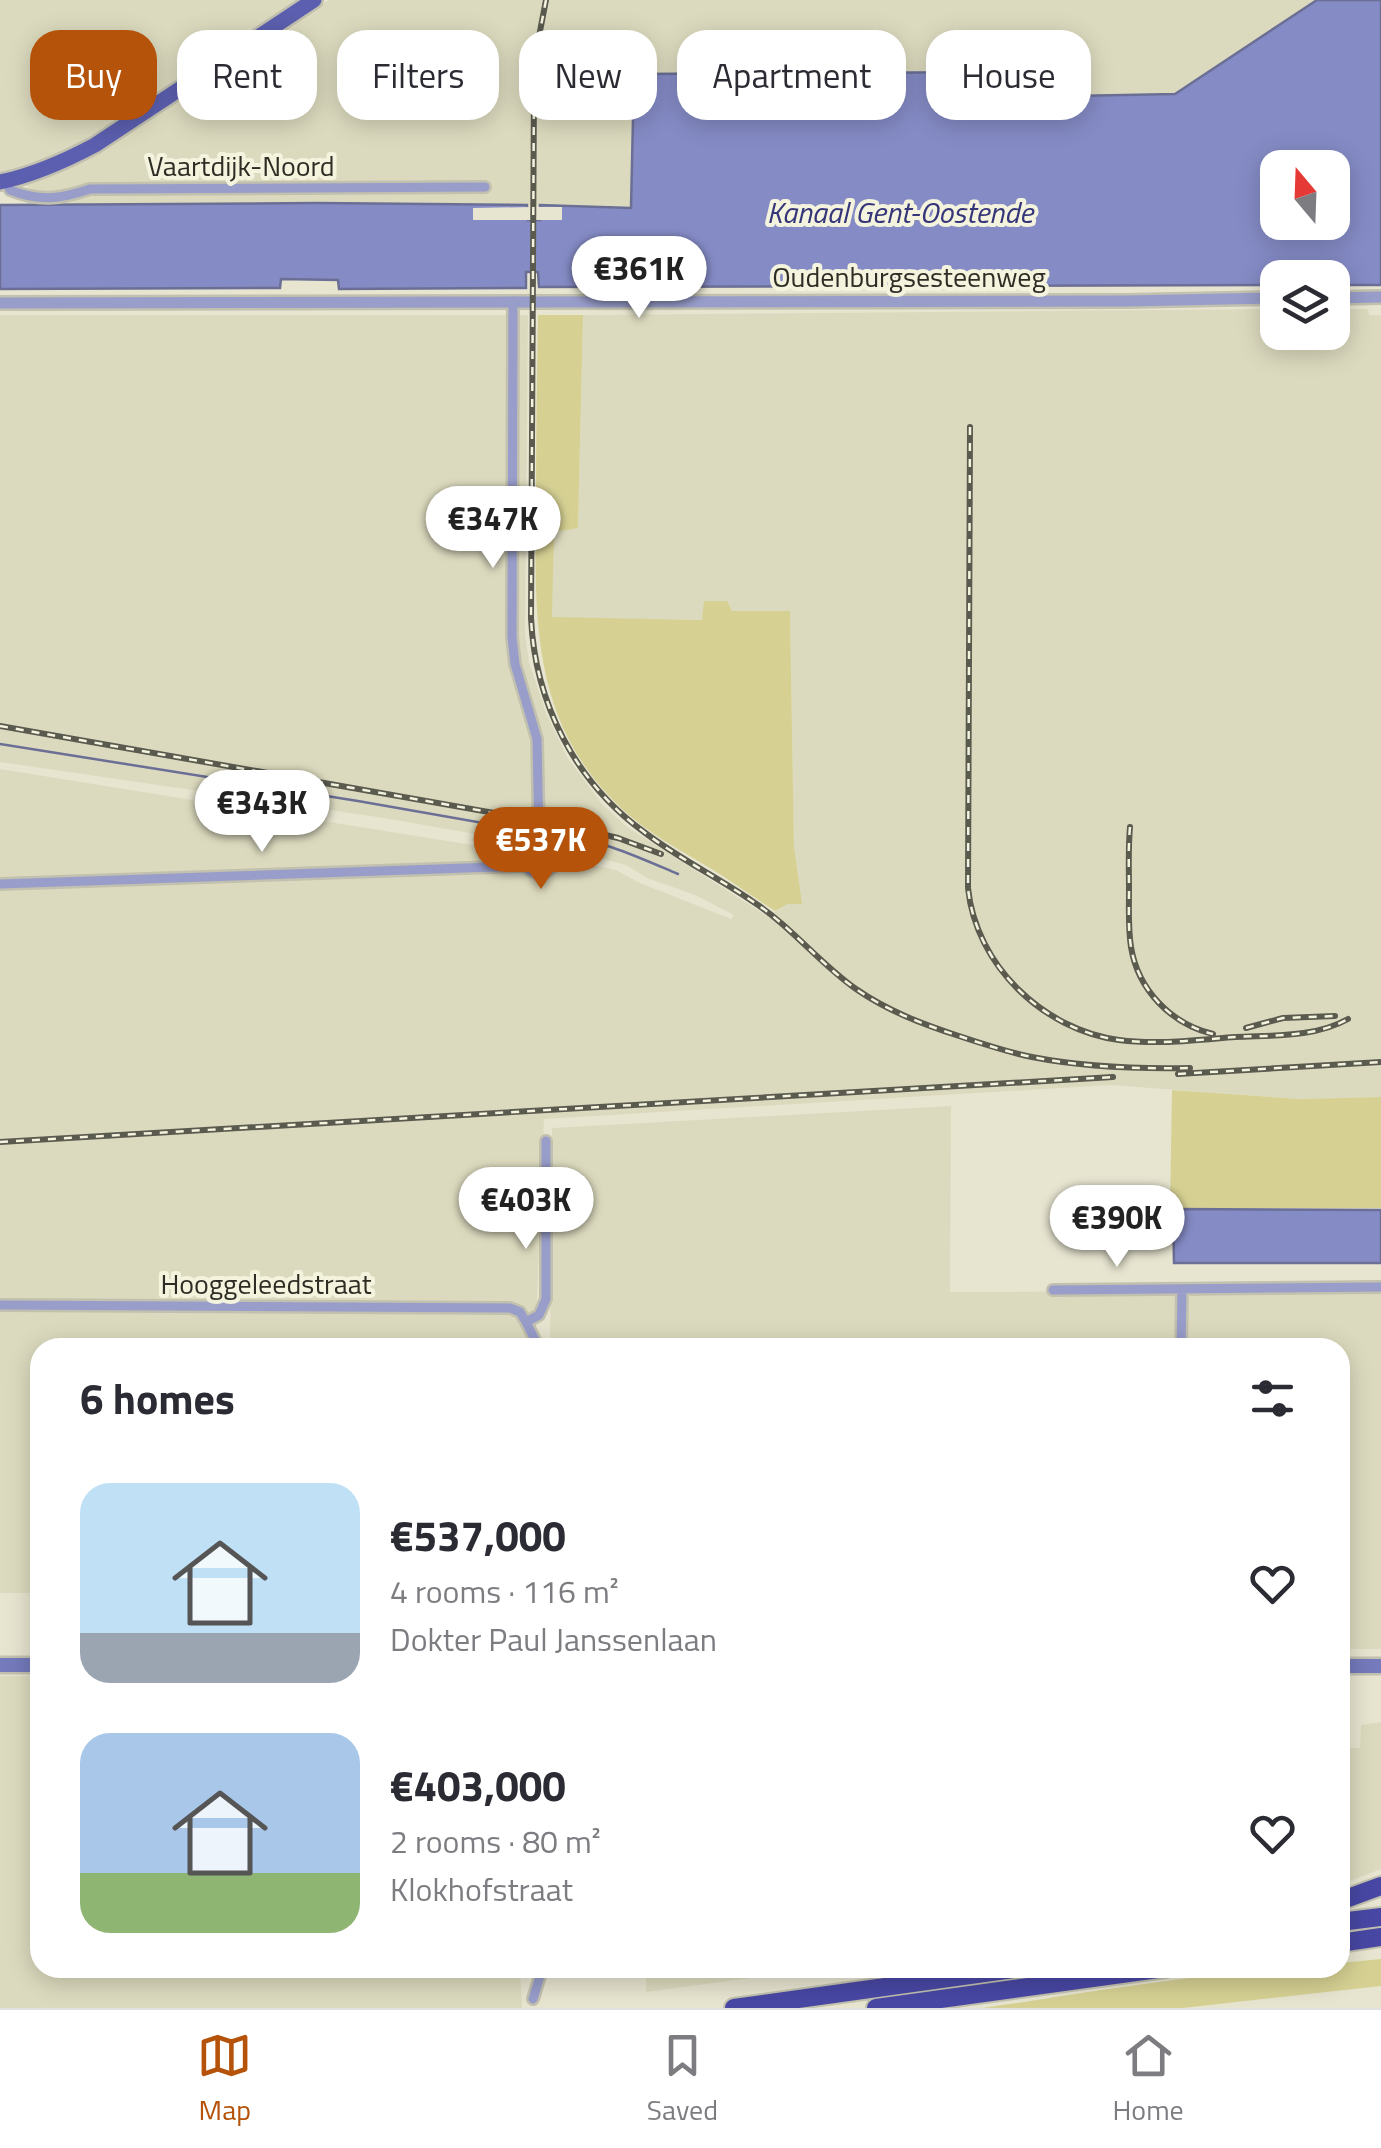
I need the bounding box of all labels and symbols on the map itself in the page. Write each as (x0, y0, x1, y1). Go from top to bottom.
street label: Vaartdijk-Noord (147, 144, 335, 187)
north arrow (1260, 150, 1350, 240)
water label: Kanaal Gent-Oostende (767, 189, 1035, 235)
pin: €361K (569, 236, 709, 321)
street label: Oudenburgsesteenweg (772, 255, 1046, 298)
pin: €347K (423, 486, 563, 571)
pin: €343K (192, 770, 332, 855)
pin: €537K (471, 807, 611, 892)
pin: €403K (456, 1167, 596, 1252)
pin: €390K (1047, 1185, 1187, 1270)
street label: Hooggeleedstraat (160, 1262, 372, 1305)

